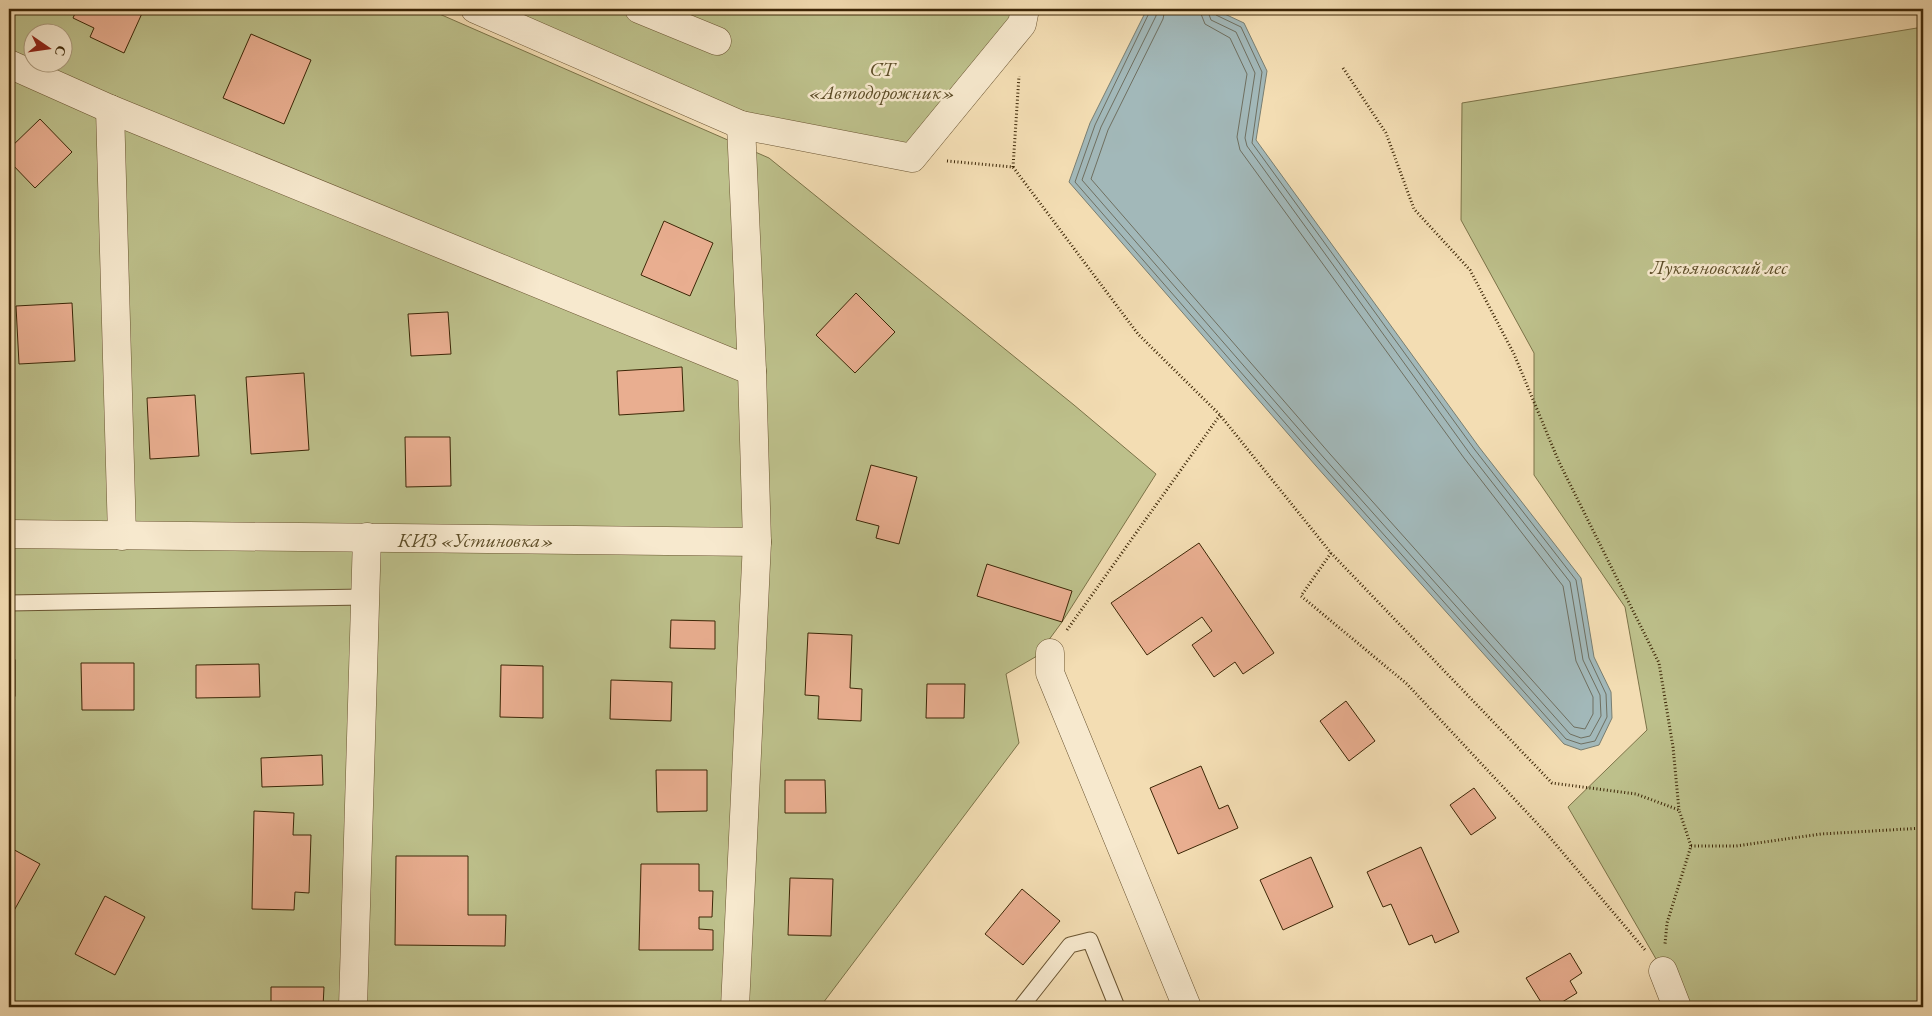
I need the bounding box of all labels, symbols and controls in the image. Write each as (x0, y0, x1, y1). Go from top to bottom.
north arrow (22, 22, 72, 72)
text: С (51, 44, 71, 58)
park label: СТ «Автодорожник» (809, 56, 955, 105)
park label: Лукьяновский лес (1650, 254, 1788, 280)
park label: КИЗ «Устиновка» (397, 527, 554, 553)

